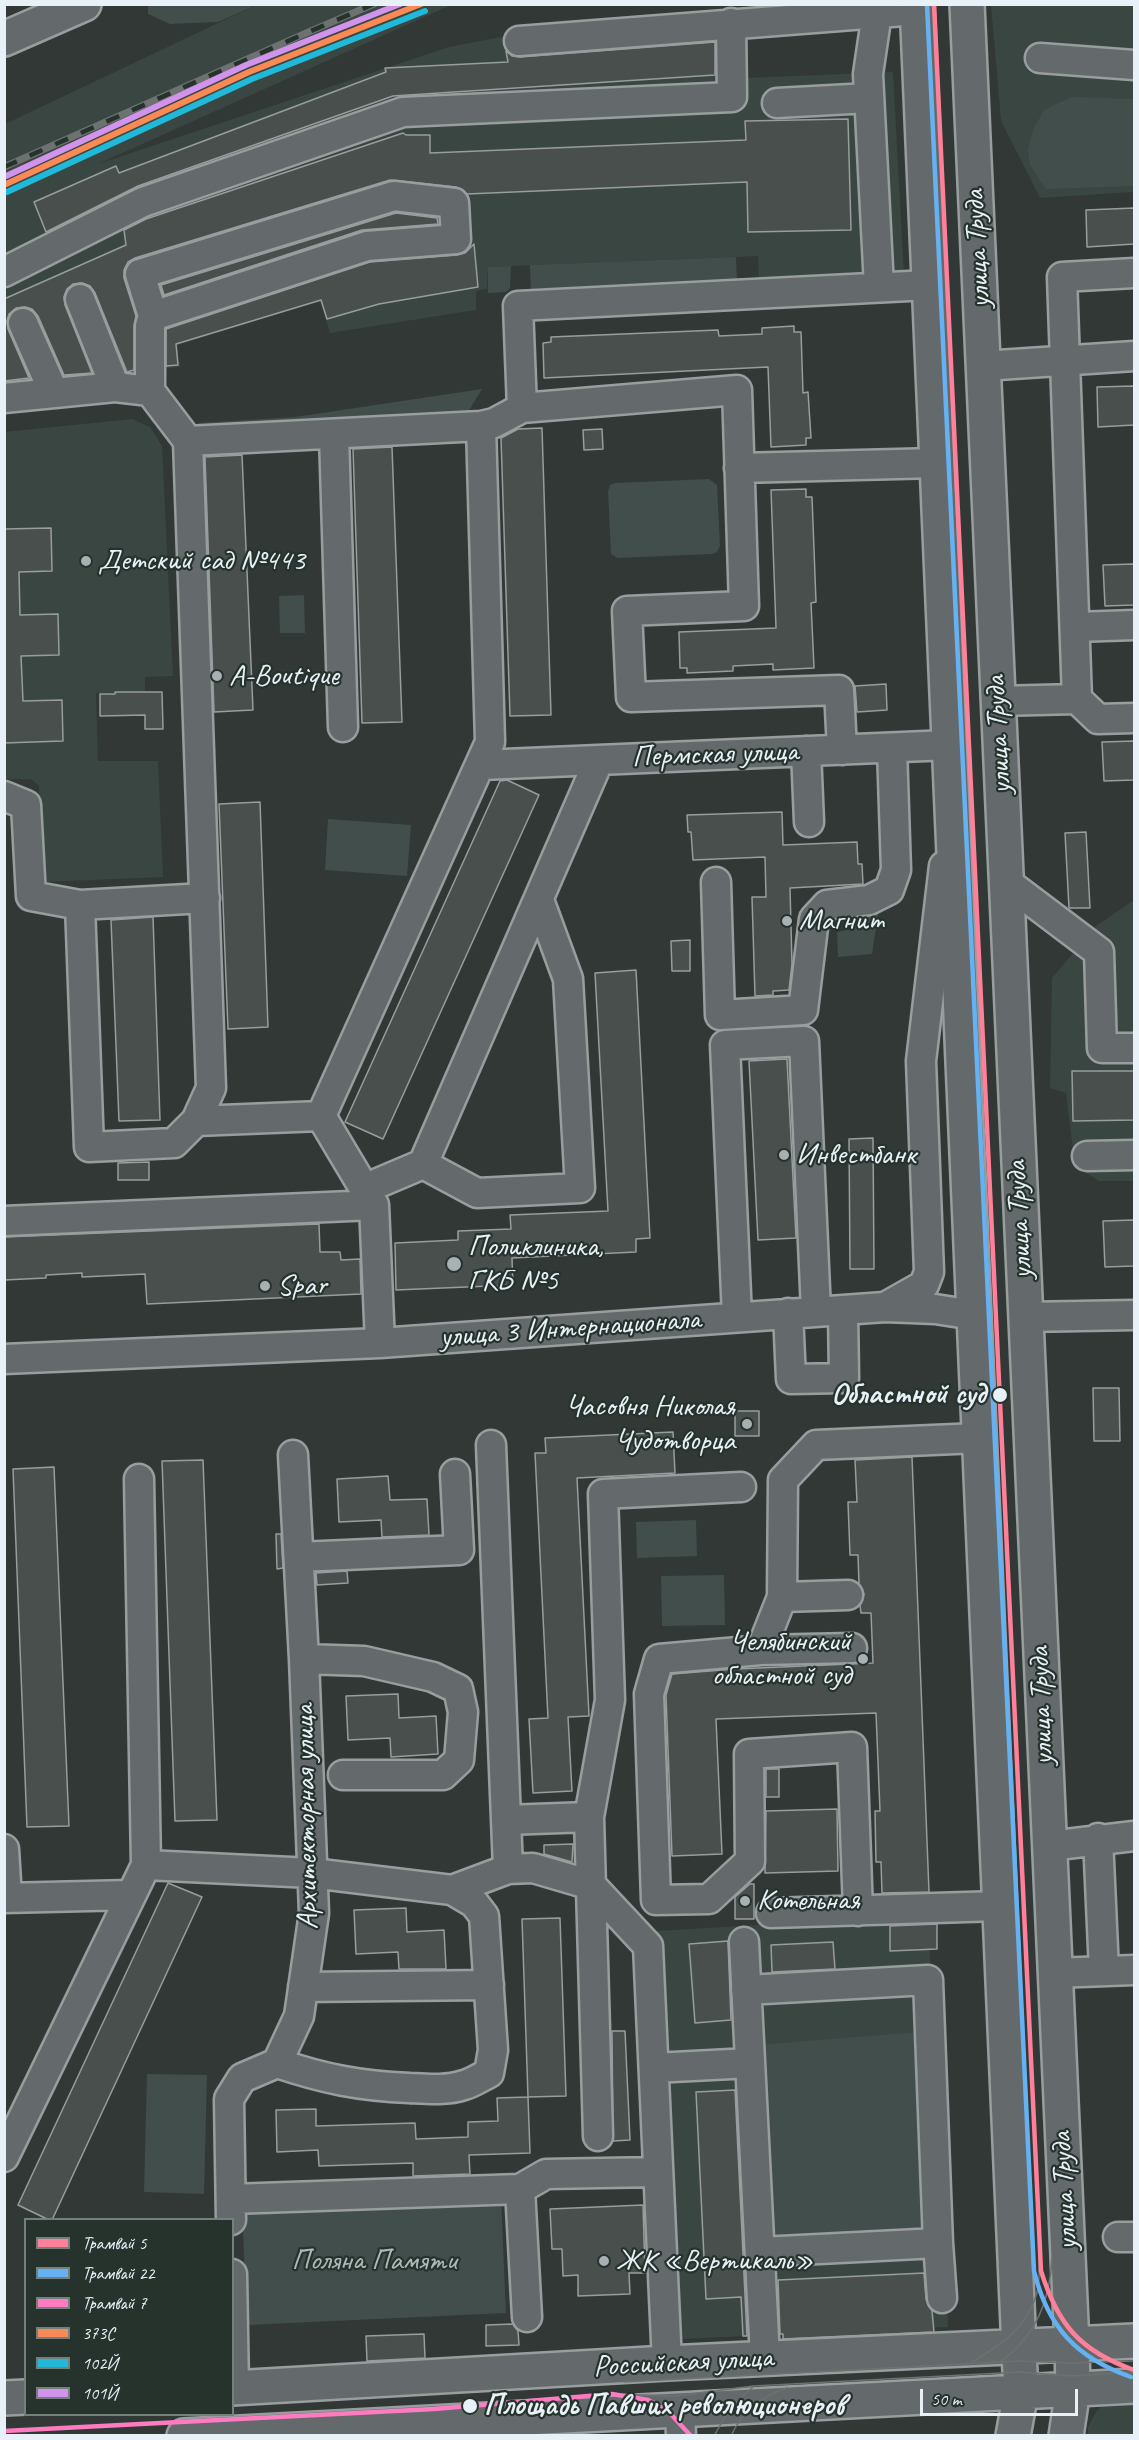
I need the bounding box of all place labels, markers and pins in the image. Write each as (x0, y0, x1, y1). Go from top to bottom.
place label: Детский сад №443 (98, 543, 305, 579)
marker: Детский сад №443 (79, 554, 93, 568)
place label: A-Boutique (229, 658, 339, 694)
marker: A-Boutique (210, 669, 224, 683)
place label: Магнит (799, 903, 884, 939)
marker: Магнит (780, 914, 794, 928)
place label: Инвестбанк (796, 1137, 916, 1173)
marker: Инвестбанк (777, 1148, 791, 1162)
place label: Поликлиника, ГКБ №5 (468, 1229, 604, 1300)
marker: Поликлиника, ГКБ №5 (445, 1255, 463, 1273)
place label: Spar (277, 1268, 327, 1304)
marker: Spar (258, 1279, 272, 1293)
place label: Областной суд (831, 1377, 986, 1413)
marker: Областной суд (991, 1386, 1009, 1404)
place label: Часовня Николая Чудотворца (565, 1389, 735, 1460)
marker: Часовня Николая Чудотворца (740, 1417, 754, 1431)
place label: Челябинский областной суд (712, 1624, 851, 1694)
marker: Челябинский областной суд (856, 1652, 870, 1666)
place label: Котельная (757, 1883, 860, 1919)
marker: Котельная (738, 1894, 752, 1908)
place label: ЖК «Вертикаль» (616, 2243, 814, 2279)
marker: ЖК «Вертикаль» (597, 2254, 611, 2268)
place label: Площадь Павших революционеров (484, 2388, 845, 2424)
marker: Площадь Павших революционеров (461, 2397, 479, 2415)

